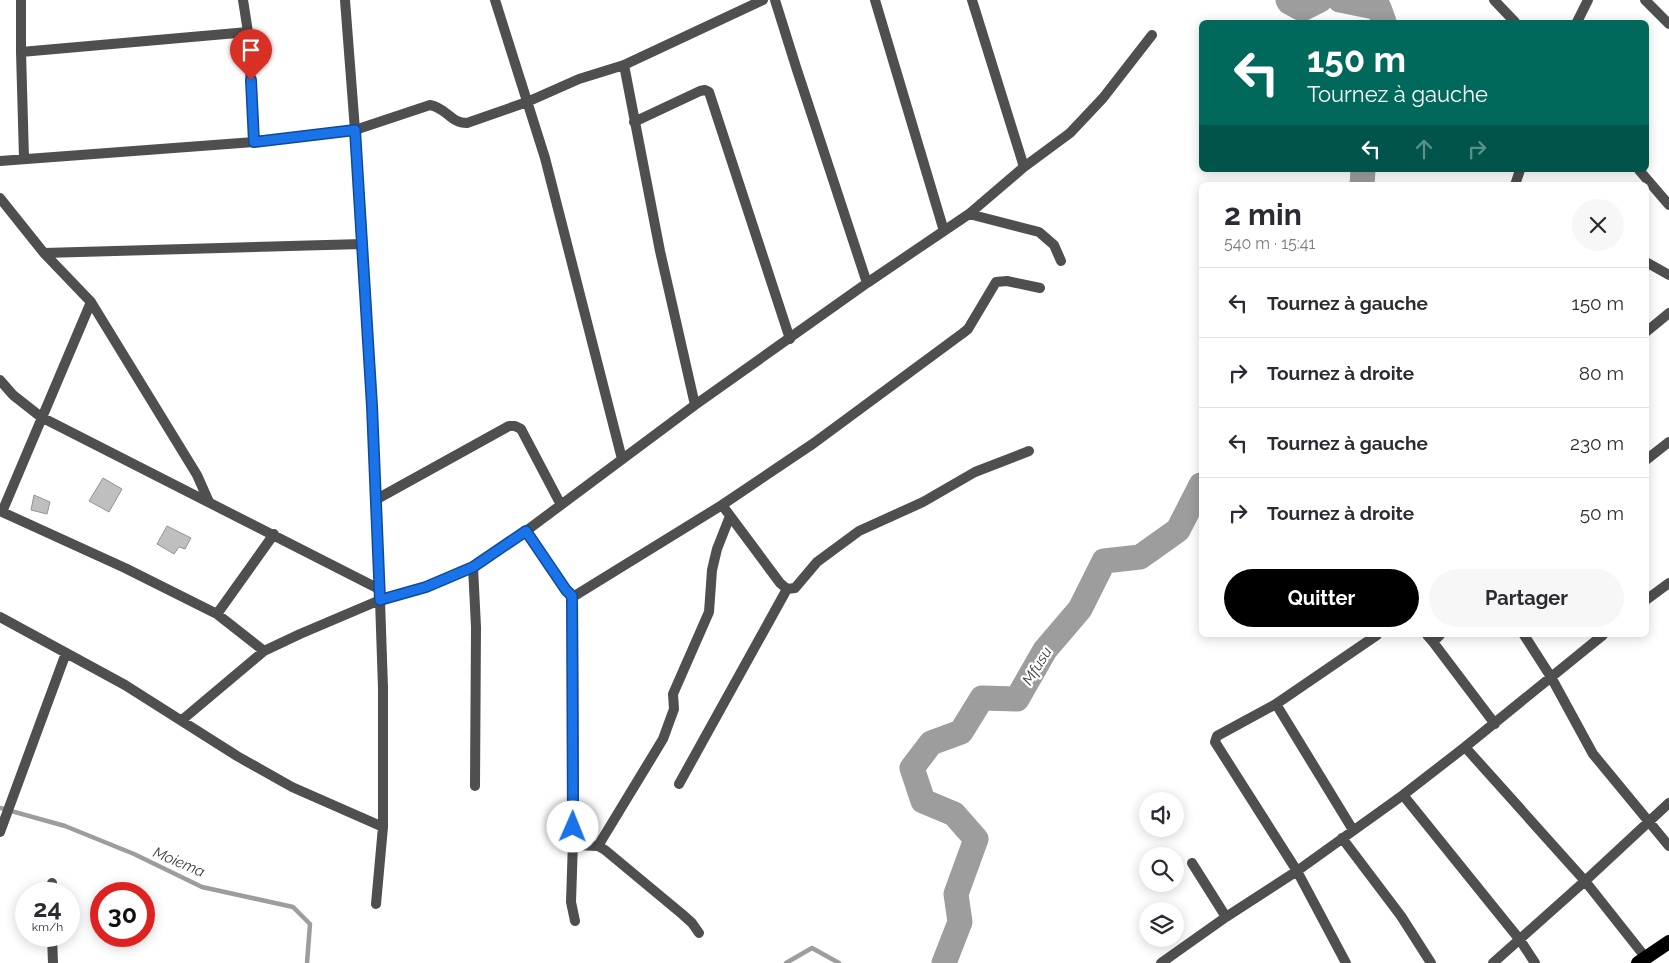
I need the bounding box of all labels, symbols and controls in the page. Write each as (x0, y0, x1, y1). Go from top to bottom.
pin (230, 29, 272, 80)
icon: arrive (237, 36, 265, 64)
text: 150 m (1307, 39, 1406, 80)
icon: left (1224, 40, 1289, 105)
text: Tournez à gauche (1307, 81, 1488, 107)
icon: left (1357, 135, 1385, 163)
icon: ahead (1410, 135, 1438, 163)
icon: right (1463, 135, 1491, 163)
text: 2 min (1224, 197, 1302, 232)
button: close (1572, 199, 1624, 251)
text: 540 m · 15:41 (1224, 234, 1315, 253)
icon: left (1224, 289, 1252, 317)
text: Tournez à gauche (1267, 292, 1428, 314)
text: 150 m (1572, 292, 1624, 314)
icon: right (1224, 359, 1252, 387)
text: Tournez à droite (1267, 362, 1414, 384)
text: 80 m (1579, 362, 1624, 384)
icon: left (1224, 429, 1252, 457)
text: Tournez à gauche (1267, 432, 1428, 454)
text: 230 m (1570, 432, 1624, 454)
icon: right (1224, 499, 1252, 527)
text: Tournez à droite (1267, 502, 1414, 524)
text: 50 m (1580, 502, 1624, 524)
button: Quitter (1224, 569, 1419, 627)
button: Partager (1429, 569, 1624, 627)
water label: Mfusu (1018, 643, 1056, 688)
map controls (1139, 792, 1184, 947)
button: sound (1139, 792, 1184, 837)
position arrow (546, 800, 598, 852)
water label: Moiema (150, 843, 208, 881)
button: search (1139, 847, 1184, 892)
speed limit sign: 30 (90, 882, 155, 947)
text: 24 (33, 893, 62, 923)
button: layers (1139, 902, 1184, 947)
text: km/h (32, 920, 63, 934)

